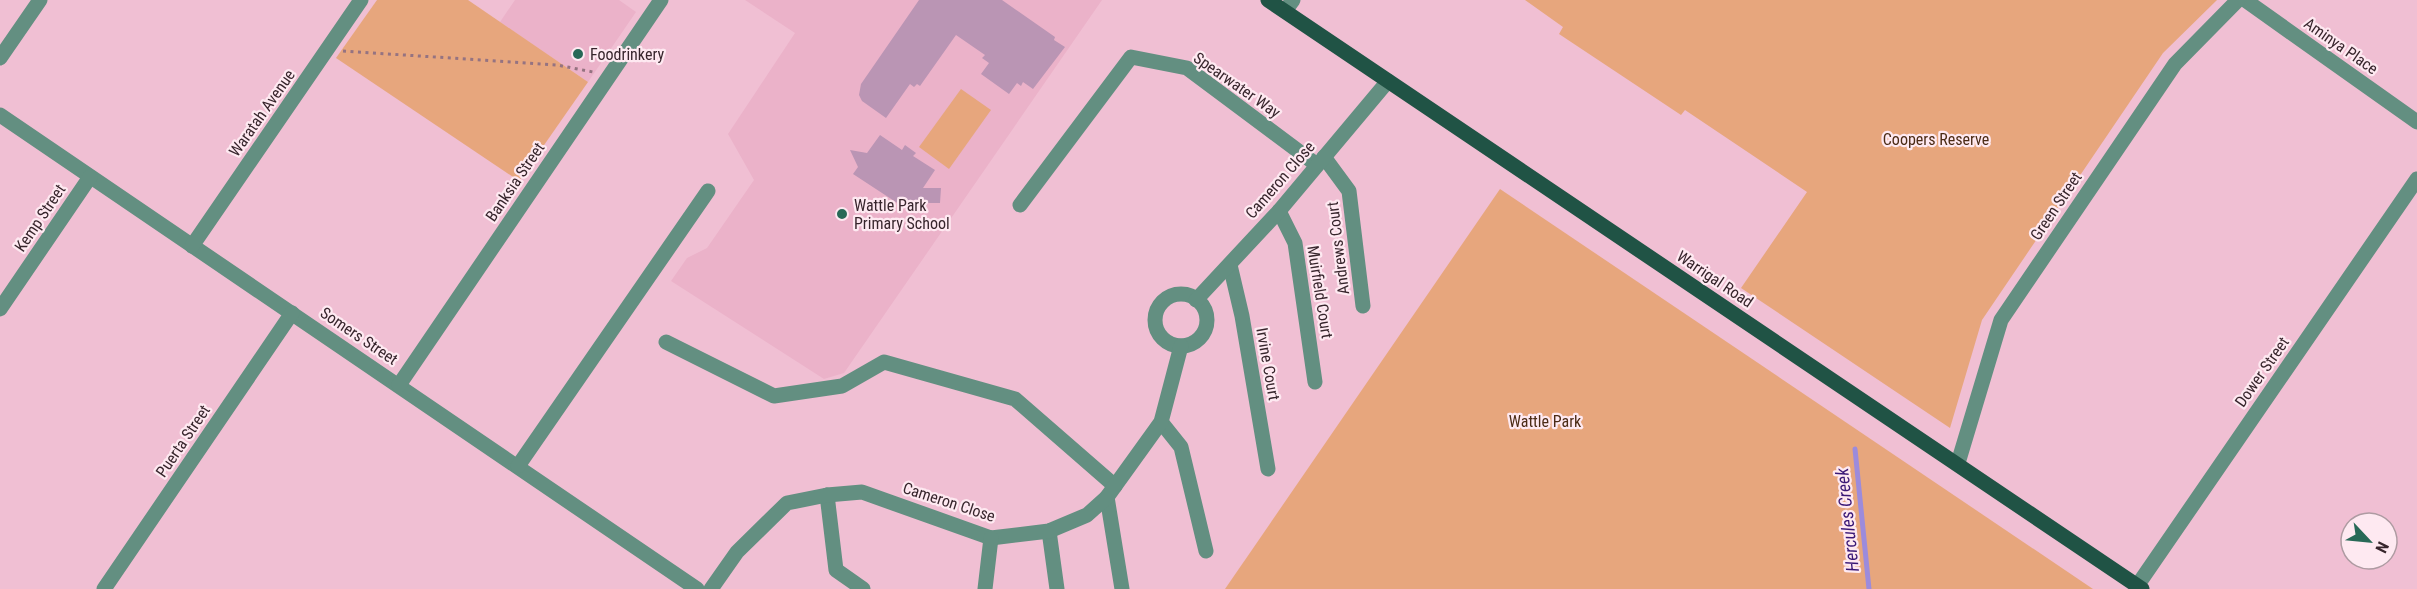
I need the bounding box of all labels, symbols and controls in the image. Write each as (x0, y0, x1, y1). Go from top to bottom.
street label: Aminya Place (2300, 14, 2382, 78)
place label: Foodrinkery (590, 45, 664, 64)
marker: Foodrinkery (571, 47, 585, 61)
street label: Spearwater Way (1190, 48, 1284, 122)
street label: Waratah Avenue (225, 66, 299, 160)
park label: Coopers Reserve (1883, 130, 1989, 149)
street label: Cameron Close (1241, 138, 1319, 222)
street label: Banksia Street (482, 139, 549, 225)
street label: Green Street (2026, 168, 2086, 244)
street label: Kemp Street (11, 180, 70, 255)
place label: Wattle Park Primary School (854, 196, 950, 233)
street label: Andrews Court (1323, 200, 1353, 295)
marker: Wattle Park Primary School (835, 207, 849, 221)
street label: Muirfield Court (1303, 244, 1337, 340)
street label: Warrigal Road (1673, 247, 1757, 311)
street label: Somers Street (317, 303, 402, 369)
street label: Irvine Court (1252, 326, 1284, 402)
street label: Dower Street (2231, 333, 2293, 411)
street label: Puerta Street (152, 401, 214, 481)
park label: Wattle Park (1509, 412, 1582, 431)
water label: Hercules Creek (1831, 466, 1863, 573)
street label: Cameron Close (900, 478, 998, 526)
north arrow (2339, 511, 2399, 571)
text: N (2371, 539, 2393, 556)

